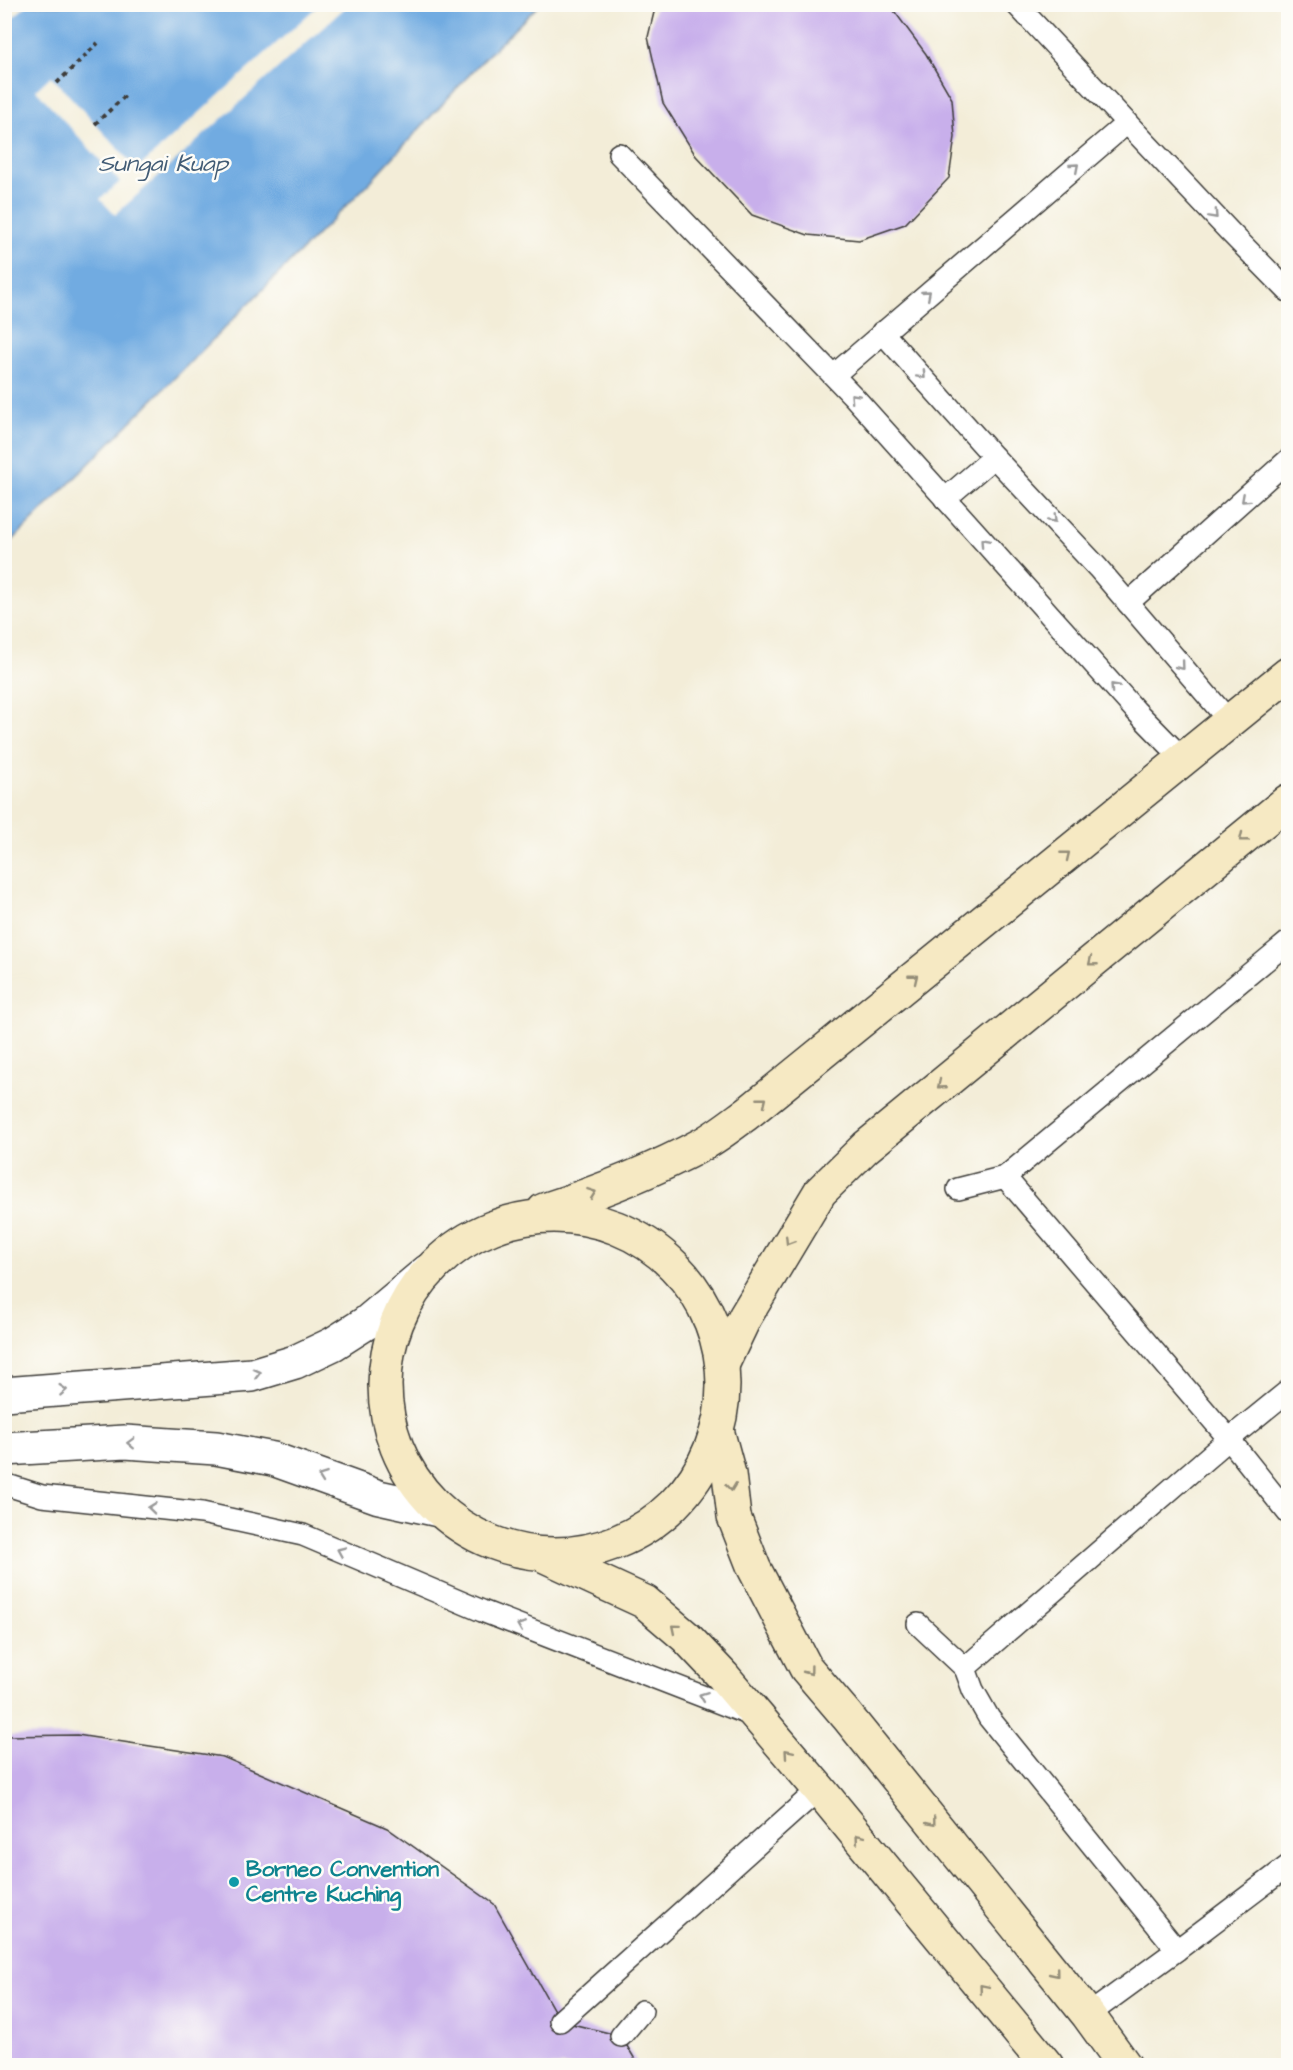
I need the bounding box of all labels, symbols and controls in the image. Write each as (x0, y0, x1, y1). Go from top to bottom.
water label: Sungai Kuap (98, 147, 230, 182)
one-way arrow (1068, 163, 1079, 174)
one-way arrow (1206, 208, 1217, 219)
one-way arrow (920, 290, 931, 301)
one-way arrow (915, 369, 926, 379)
one-way arrow (850, 393, 861, 403)
one-way arrow (1241, 492, 1252, 503)
one-way arrow (1046, 512, 1057, 523)
one-way arrow (980, 538, 991, 549)
one-way arrow (1174, 660, 1185, 670)
one-way arrow (1110, 683, 1121, 694)
one-way arrow (1239, 831, 1250, 842)
one-way arrow (1059, 852, 1070, 863)
one-way arrow (1088, 954, 1099, 965)
one-way arrow (908, 975, 919, 986)
one-way arrow (937, 1078, 948, 1089)
one-way arrow (756, 1098, 767, 1109)
one-way arrow (587, 1188, 597, 1201)
one-way arrow (785, 1235, 797, 1245)
one-way arrow (252, 1368, 262, 1381)
one-way arrow (58, 1384, 67, 1397)
one-way arrow (127, 1436, 136, 1449)
one-way arrow (317, 1471, 328, 1484)
one-way arrow (724, 1483, 736, 1492)
one-way arrow (147, 1502, 156, 1515)
one-way arrow (336, 1546, 347, 1558)
one-way arrow (516, 1621, 527, 1633)
one-way arrow (671, 1624, 682, 1635)
one-way arrow (801, 1664, 812, 1675)
one-way arrow (698, 1691, 709, 1703)
one-way arrow (784, 1749, 795, 1760)
one-way arrow (925, 1815, 936, 1826)
one-way arrow (855, 1834, 866, 1845)
place label: Borneo Convention Centre Kuching (246, 1854, 439, 1911)
marker: Borneo Convention Centre Kuching (227, 1875, 241, 1889)
one-way arrow (1047, 1967, 1058, 1978)
one-way arrow (980, 1984, 991, 1995)

